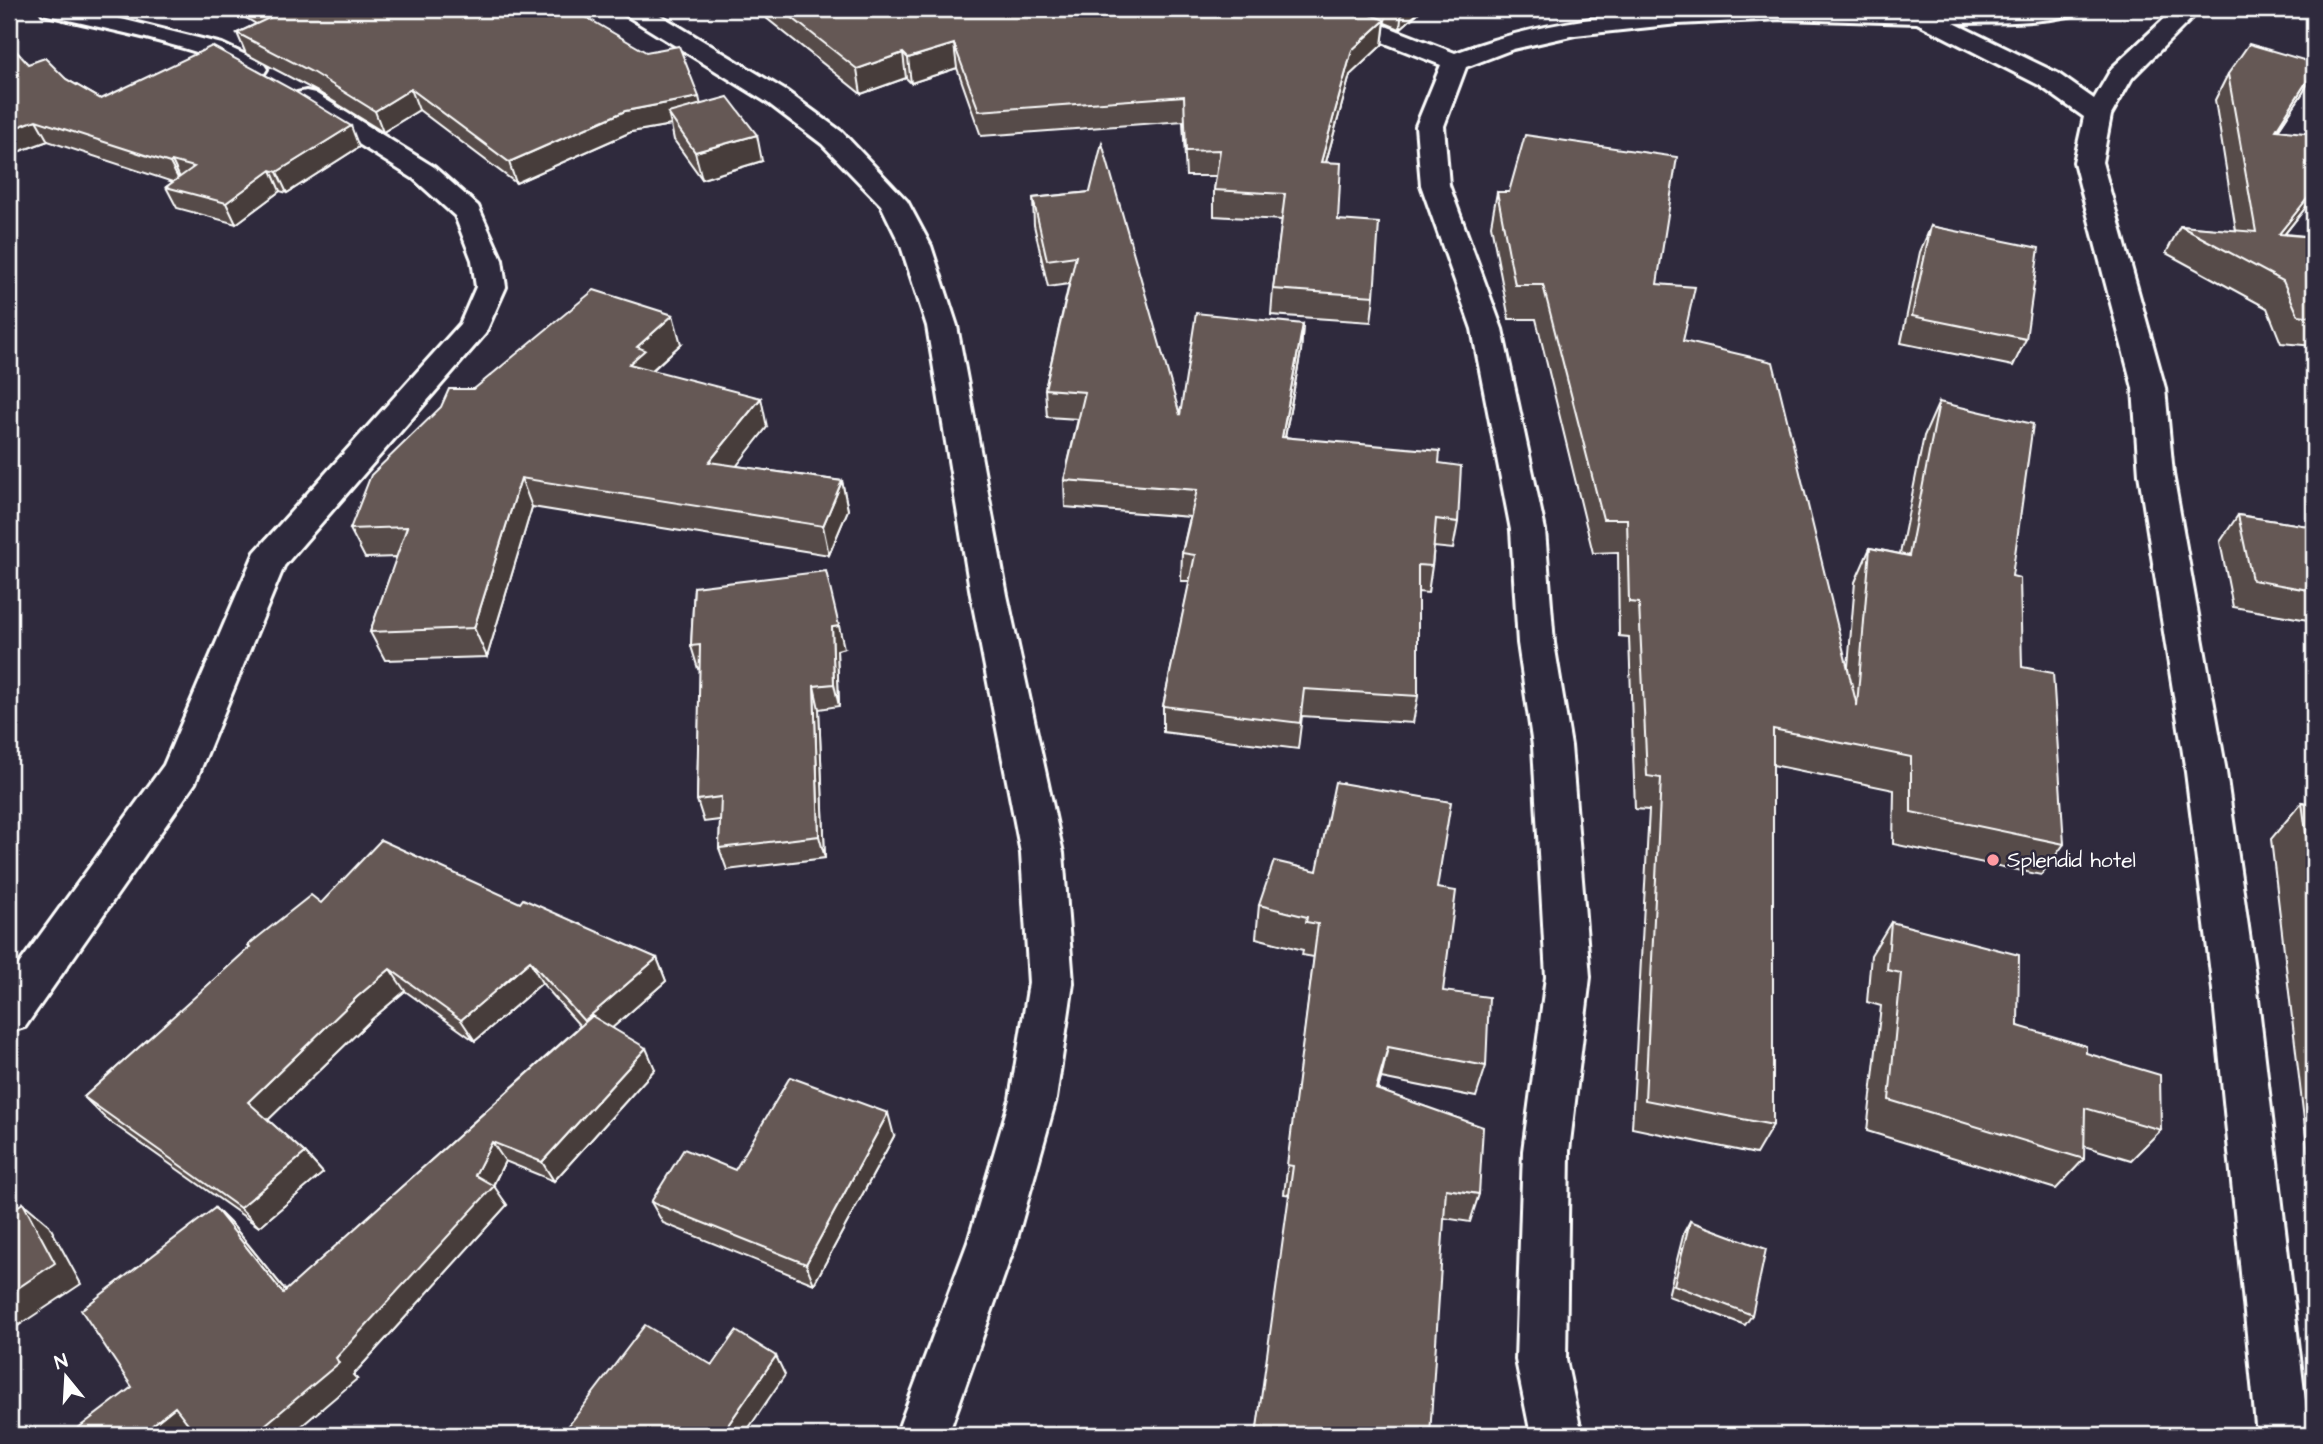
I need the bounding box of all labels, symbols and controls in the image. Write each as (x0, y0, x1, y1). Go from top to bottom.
place label: Splendid hotel (2007, 846, 2136, 876)
marker: Splendid hotel (1985, 852, 2001, 868)
north arrow (32, 1342, 102, 1412)
text: N (51, 1348, 71, 1377)

